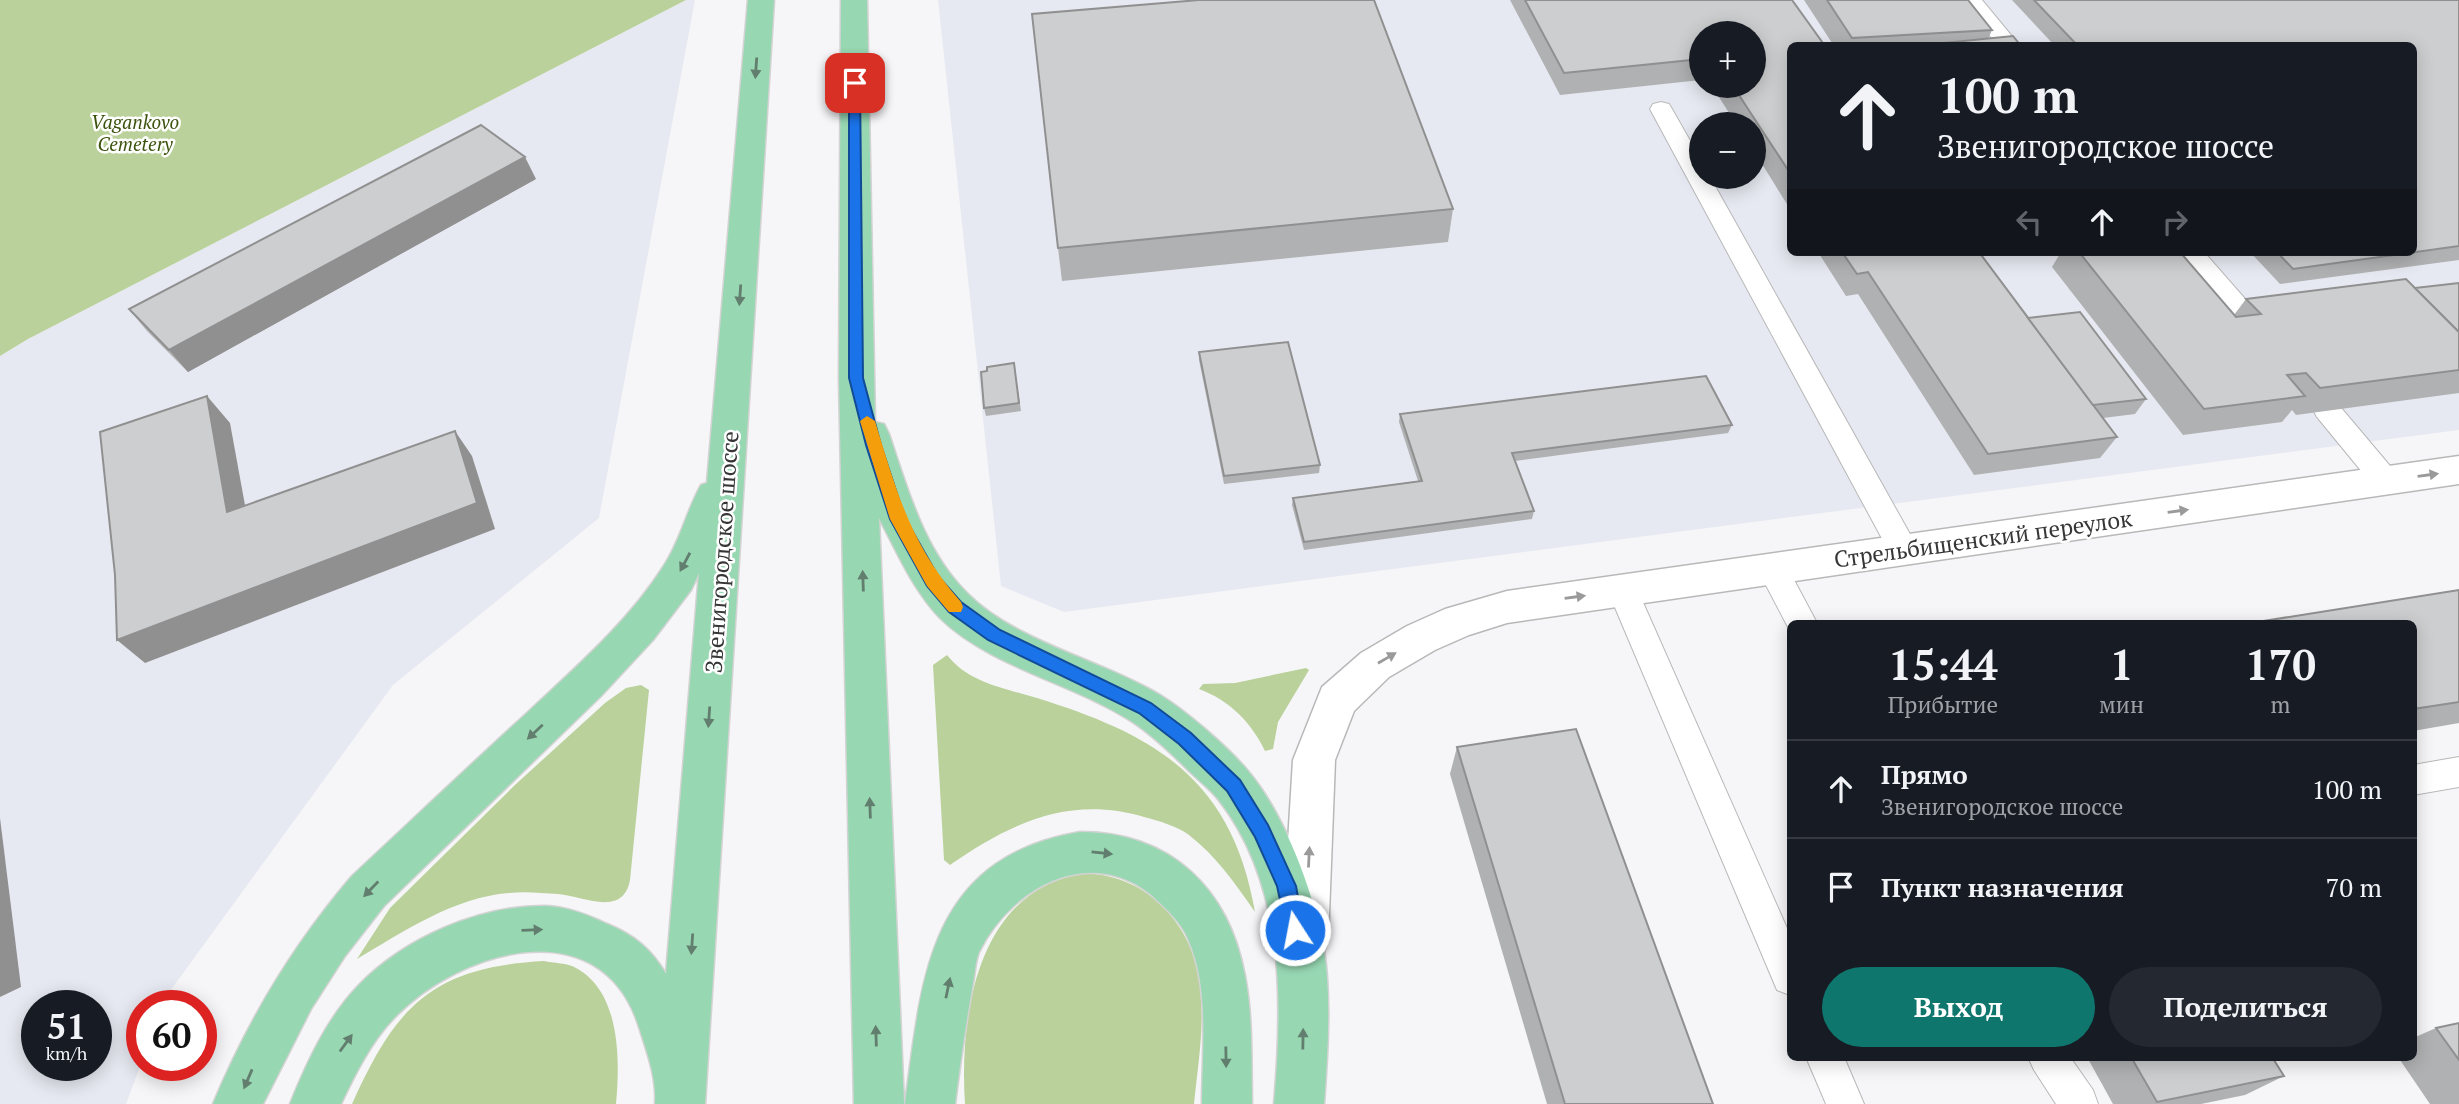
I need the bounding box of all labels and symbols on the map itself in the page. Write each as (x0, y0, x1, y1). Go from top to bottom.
pin (825, 53, 885, 113)
one-way arrow (750, 57, 761, 79)
park label: Vagankovo Cemetery (91, 109, 179, 156)
one-way arrow (734, 284, 745, 306)
street label: Звенигородское шоссе (698, 430, 745, 674)
one-way arrow (2417, 469, 2439, 480)
street label: Стрельбищенский переулок (1832, 502, 2135, 575)
one-way arrow (2168, 505, 2190, 516)
one-way arrow (680, 552, 691, 572)
one-way arrow (857, 570, 868, 592)
one-way arrow (1564, 592, 1586, 603)
one-way arrow (1378, 652, 1397, 664)
one-way arrow (704, 706, 715, 728)
one-way arrow (527, 723, 544, 739)
one-way arrow (864, 797, 875, 819)
one-way arrow (1304, 846, 1315, 868)
one-way arrow (1091, 847, 1113, 858)
one-way arrow (363, 880, 379, 897)
position arrow (1258, 893, 1332, 967)
one-way arrow (522, 924, 544, 935)
one-way arrow (686, 933, 697, 955)
one-way arrow (942, 977, 953, 999)
speed limit sign: 60 (126, 990, 217, 1081)
one-way arrow (871, 1025, 882, 1047)
one-way arrow (1298, 1028, 1309, 1050)
one-way arrow (339, 1034, 353, 1053)
one-way arrow (1221, 1046, 1232, 1068)
one-way arrow (243, 1069, 254, 1090)

